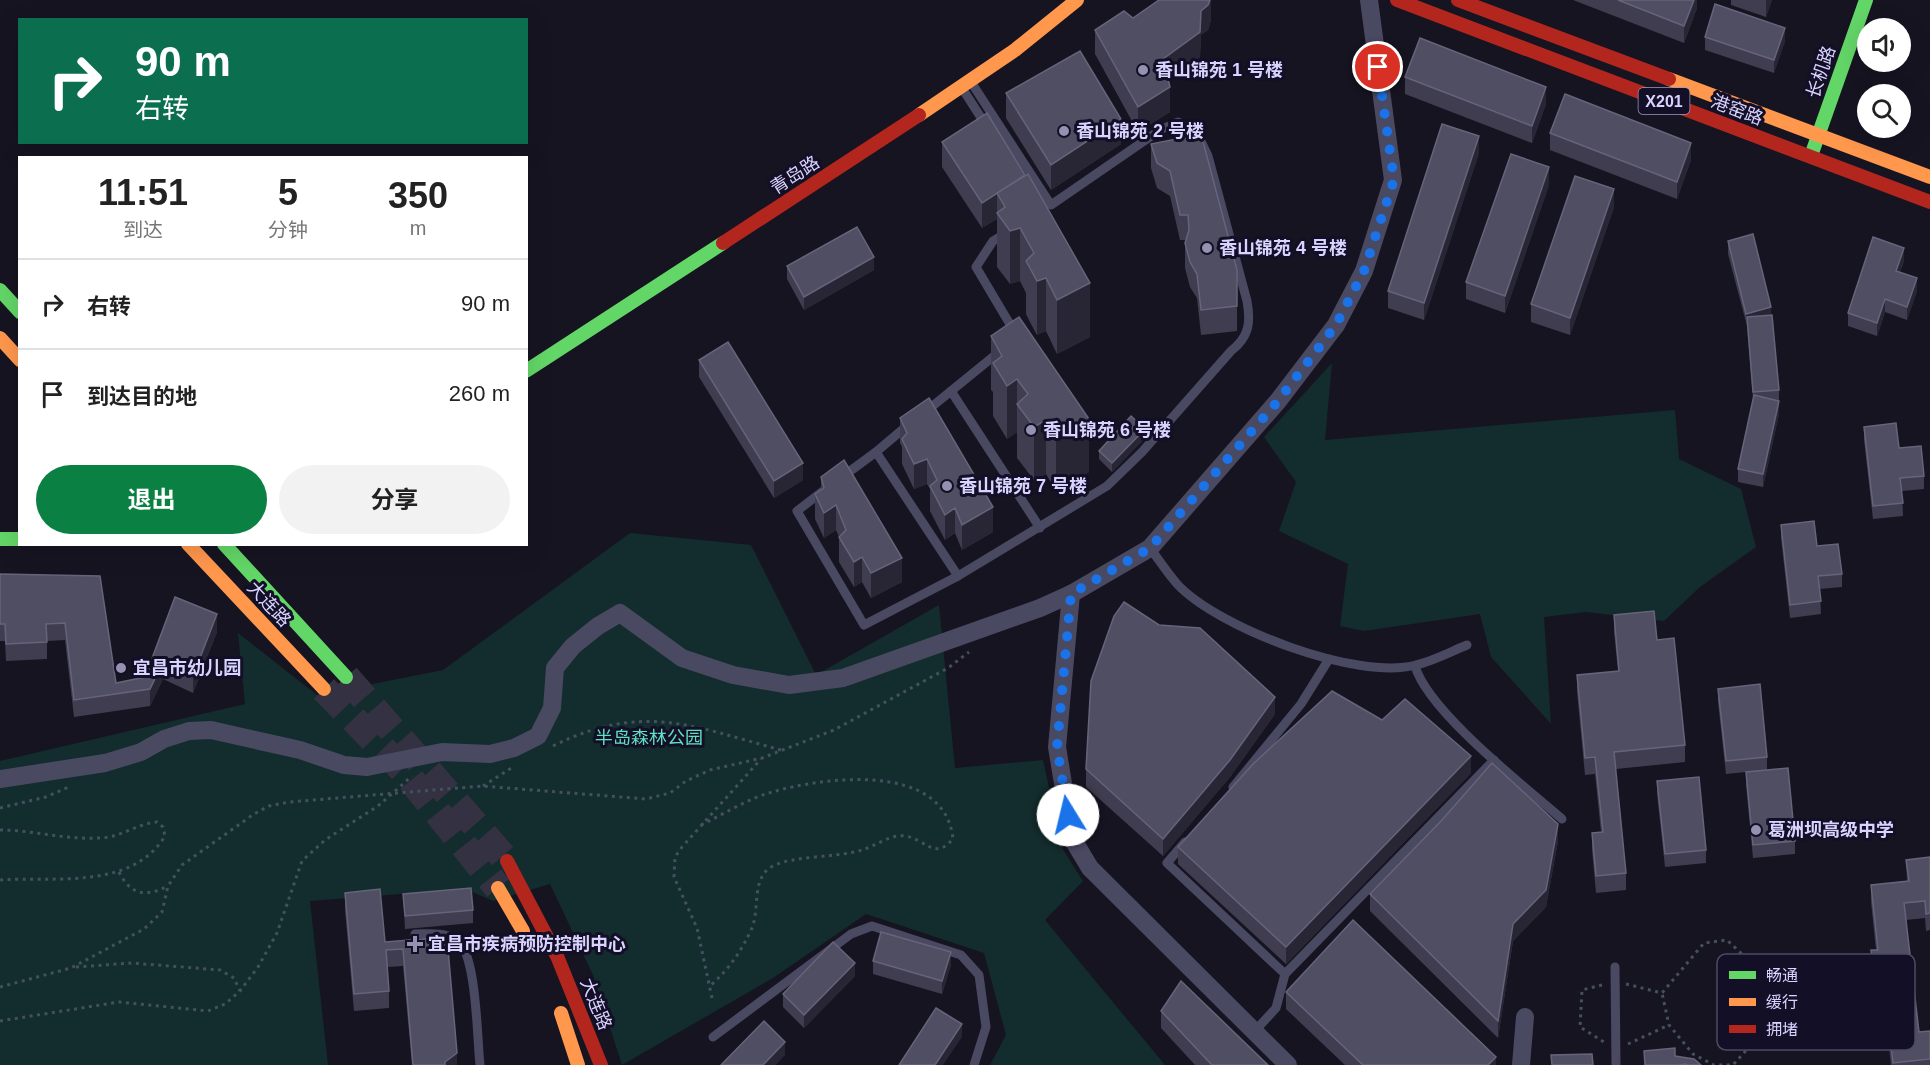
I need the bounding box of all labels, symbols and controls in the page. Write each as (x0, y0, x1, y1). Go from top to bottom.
map controls (1857, 18, 1911, 138)
button: sound (1857, 18, 1911, 72)
text: 90 m (135, 38, 231, 85)
pin (1352, 41, 1403, 92)
icon: right (36, 42, 114, 120)
street label: 长机路 (1803, 43, 1839, 101)
icon: arrive (1361, 50, 1394, 83)
place label: 香山锦苑 1 号楼 (1155, 60, 1283, 80)
marker: 香山锦苑 1 号楼 (1136, 63, 1150, 77)
button: search (1857, 84, 1911, 138)
road number: X201 (1638, 88, 1690, 114)
street label: 港窑路 (1708, 91, 1766, 129)
text: 右转 (135, 94, 189, 124)
place label: 香山锦苑 2 号楼 (1076, 121, 1204, 141)
marker: 香山锦苑 2 号楼 (1057, 124, 1071, 138)
street label: 青岛路 (767, 152, 823, 198)
text: 11:51 (98, 172, 188, 213)
text: 5 (278, 172, 298, 213)
text: 350 (388, 175, 448, 216)
text: m (410, 217, 426, 239)
text: 到达 (123, 219, 163, 241)
text: 分钟 (268, 219, 308, 241)
place label: 香山锦苑 4 号楼 (1219, 238, 1347, 258)
marker: 香山锦苑 4 号楼 (1200, 241, 1214, 255)
icon: right (36, 288, 69, 321)
text: 90 m (461, 291, 510, 316)
text: 右转 (87, 294, 131, 319)
icon: arrive (36, 378, 69, 411)
text: 260 m (449, 381, 510, 406)
text: 到达目的地 (87, 384, 197, 409)
place label: 香山锦苑 6 号楼 (1043, 420, 1171, 440)
marker: 香山锦苑 6 号楼 (1024, 423, 1038, 437)
button: 退出 (36, 465, 267, 534)
button: 分享 (279, 465, 510, 534)
place label: 香山锦苑 7 号楼 (959, 476, 1087, 496)
marker: 香山锦苑 7 号楼 (940, 479, 954, 493)
street label: 大连路 (243, 577, 295, 631)
place label: 宜昌市幼儿园 (133, 658, 241, 678)
marker: 宜昌市幼儿园 (114, 661, 128, 675)
park label: 半岛森林公园 (595, 728, 703, 748)
position arrow (1036, 783, 1100, 847)
place label: 葛洲坝高级中学 (1768, 820, 1894, 840)
marker: 葛洲坝高级中学 (1749, 823, 1763, 837)
place label: 宜昌市疾病预防控制中心 (428, 934, 626, 954)
marker: 宜昌市疾病预防控制中心 (406, 935, 424, 953)
legend (1717, 954, 1915, 1050)
text: 畅通 (1766, 967, 1798, 984)
street label: 大连路 (577, 975, 615, 1033)
text: 缓行 (1766, 994, 1798, 1011)
text: 拥堵 (1766, 1021, 1798, 1038)

